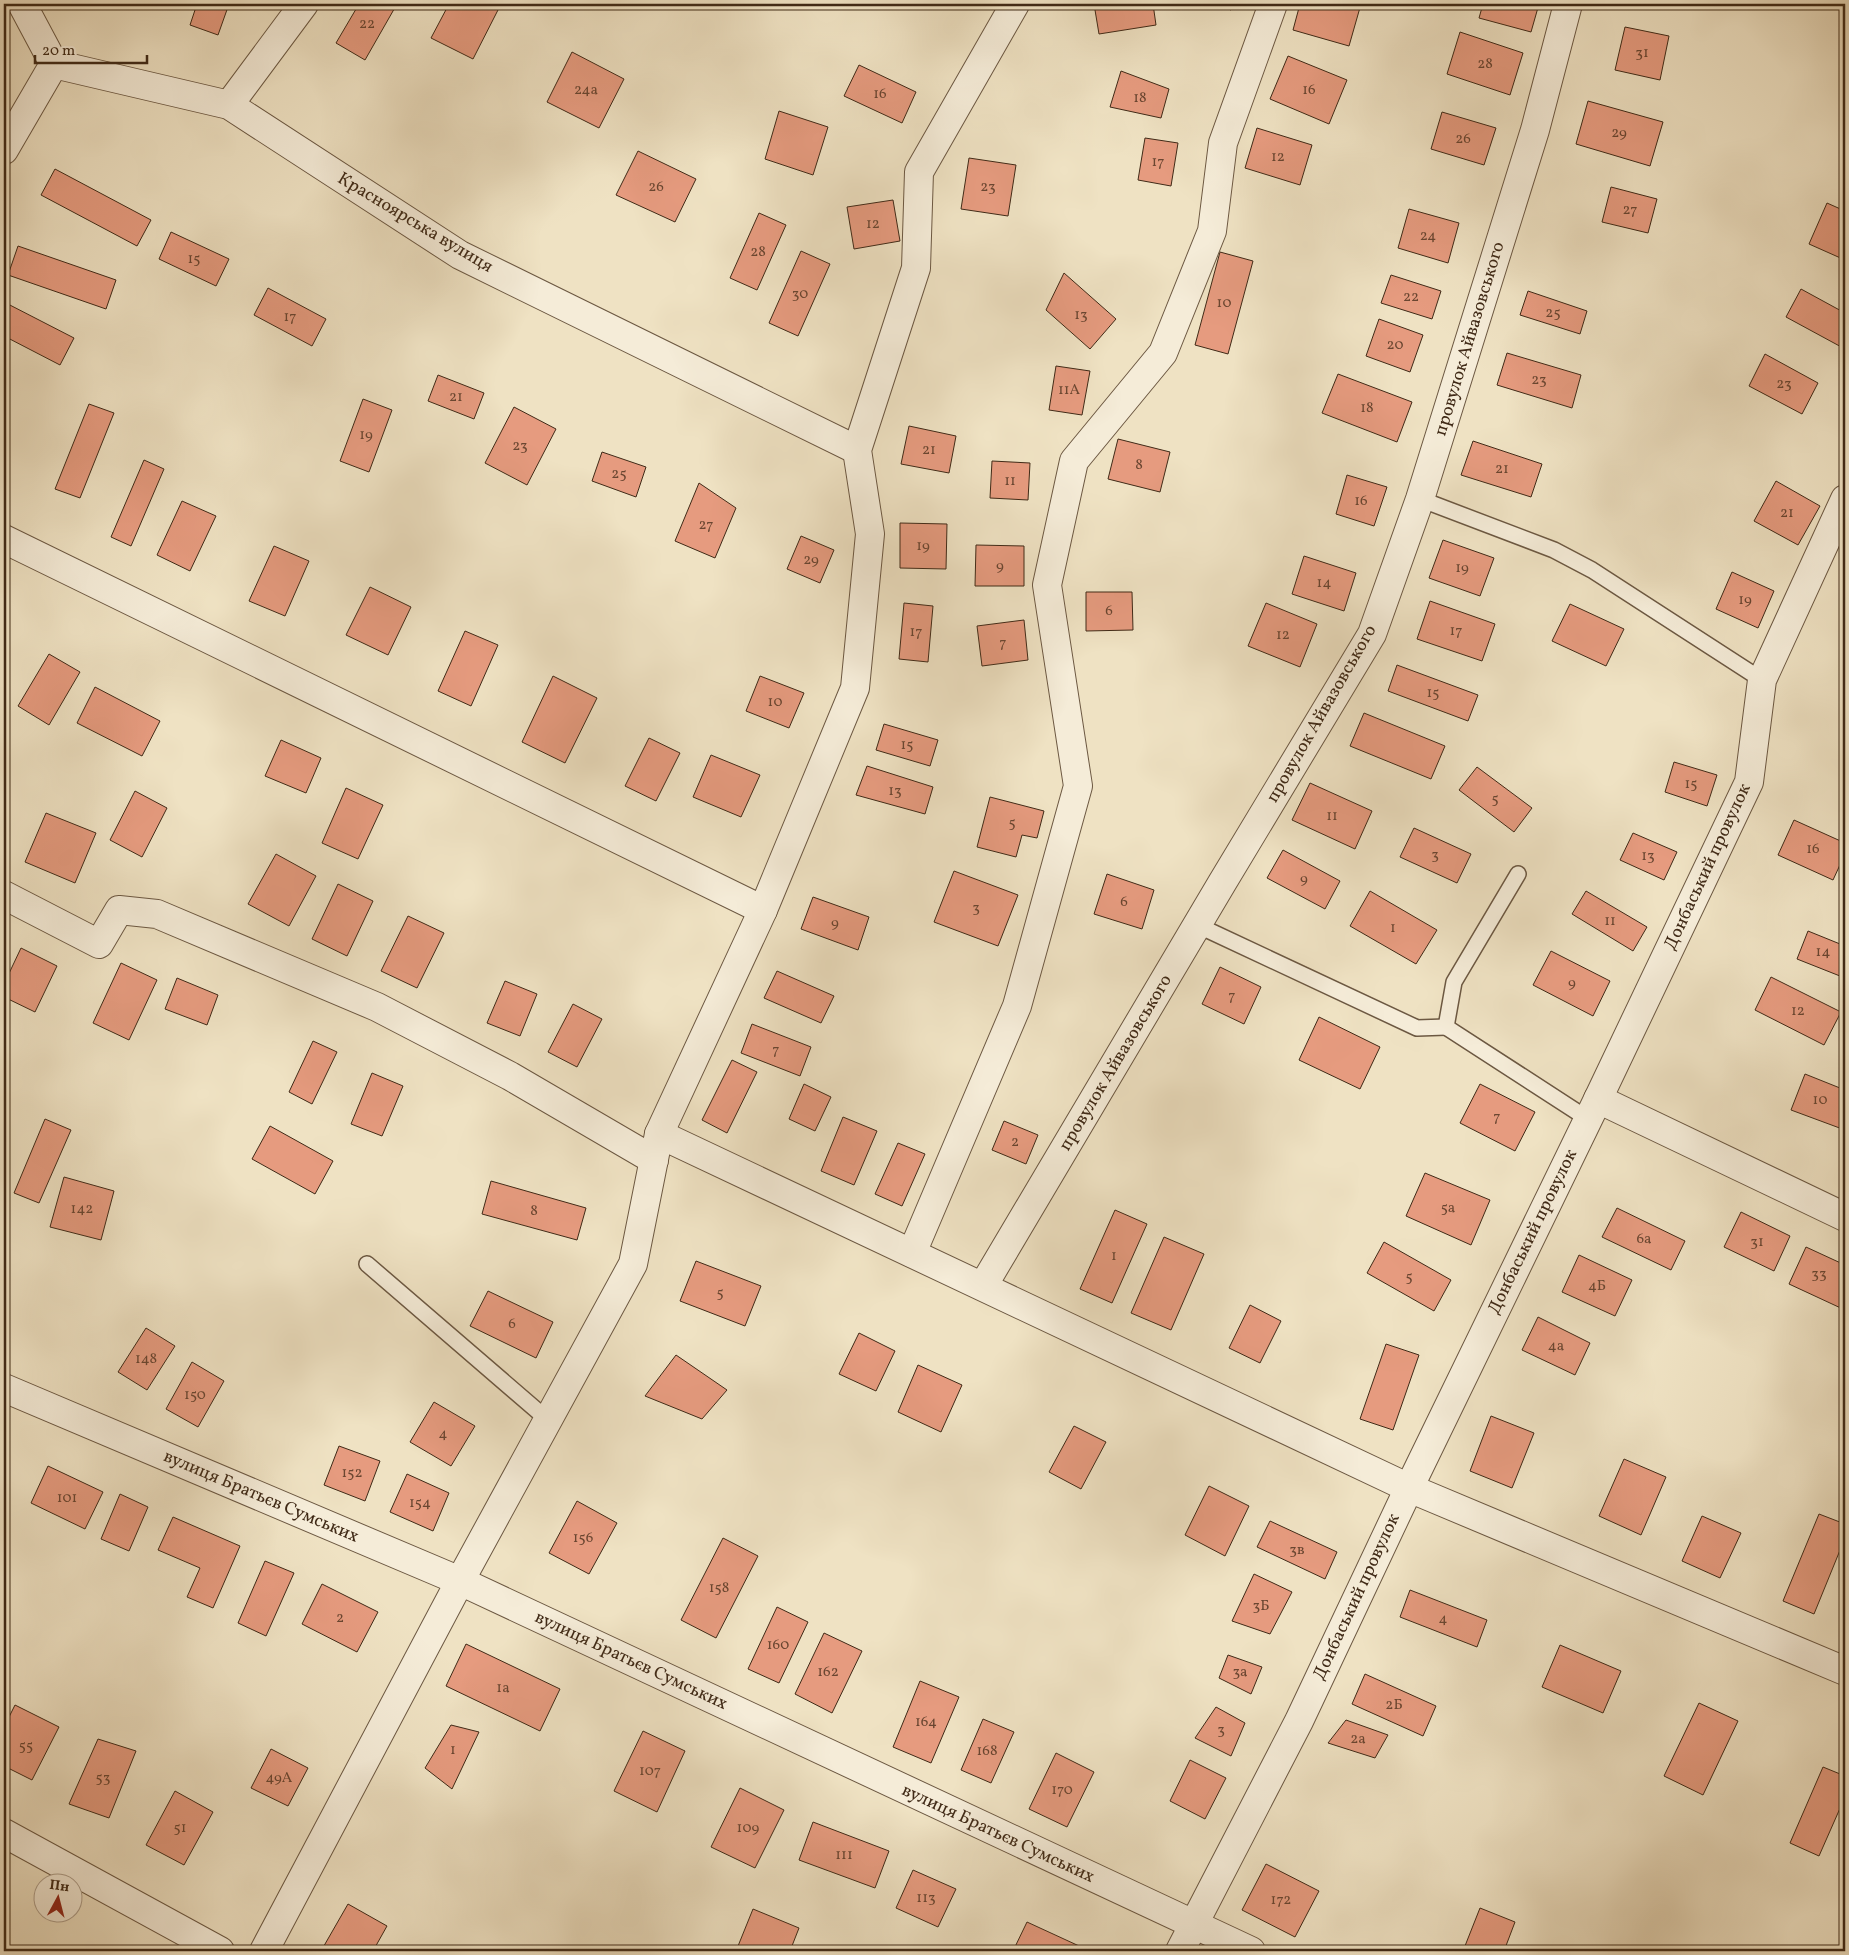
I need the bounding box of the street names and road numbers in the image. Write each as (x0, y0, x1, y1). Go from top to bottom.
street label: Красноярська вулиця (332, 167, 498, 279)
street label: провулок Айвазовського (1429, 239, 1511, 439)
street label: провулок Айвазовського (1261, 620, 1383, 808)
street label: Донбаський провулок (1658, 779, 1758, 954)
street label: провулок Айвазовського (1053, 970, 1179, 1156)
street label: Донбаський провулок (1482, 1145, 1584, 1319)
street label: вулиця Братьєв Сумських (159, 1444, 363, 1550)
street label: Донбаський провулок (1307, 1509, 1407, 1684)
street label: вулиця Братьєв Сумських (530, 1605, 732, 1717)
street label: вулиця Братьєв Сумських (897, 1778, 1099, 1890)

